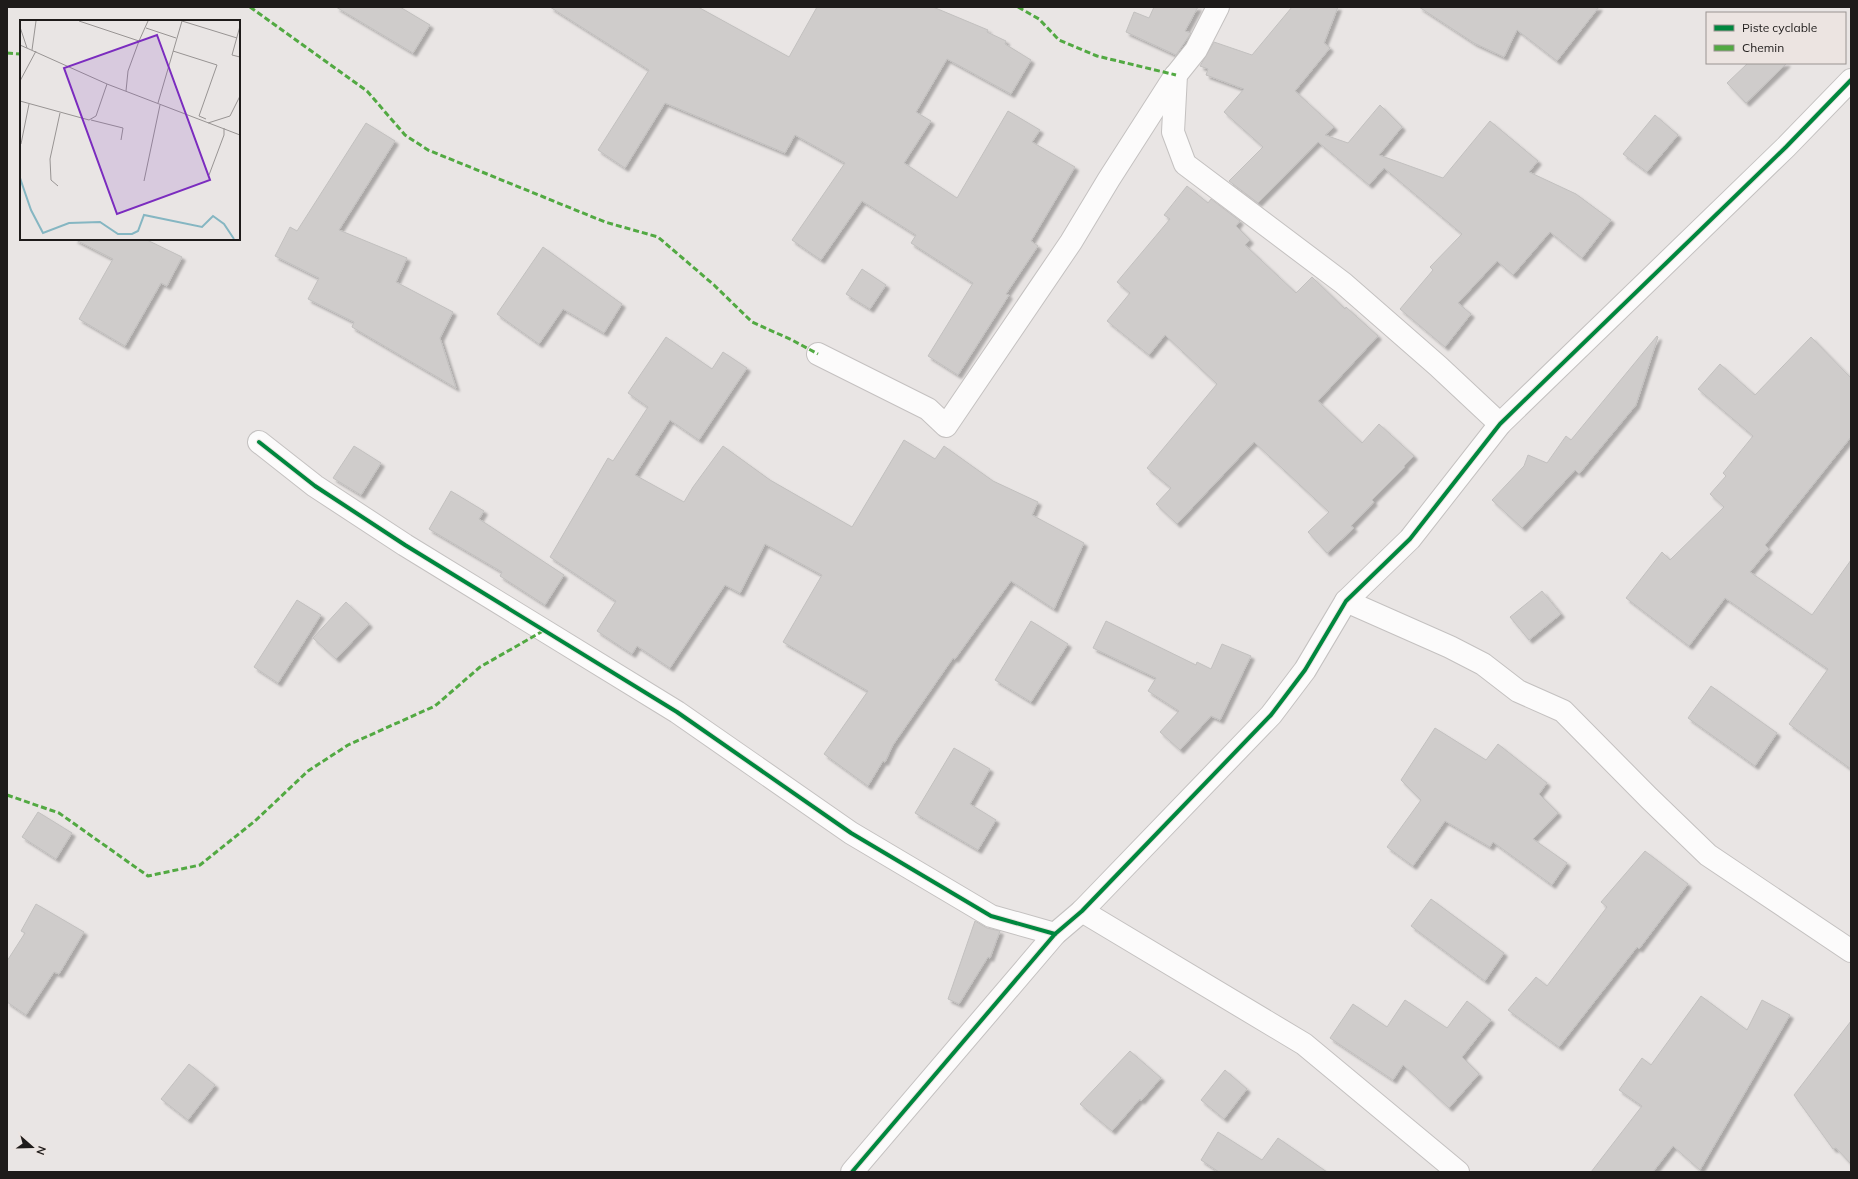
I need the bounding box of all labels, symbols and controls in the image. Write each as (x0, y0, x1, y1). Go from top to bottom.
legend (1706, 12, 1846, 64)
inset map (20, 20, 240, 240)
text: Piste cyclable (1742, 20, 1817, 35)
text: Chemin (1742, 40, 1784, 55)
north arrow (12, 1127, 52, 1167)
text: N (33, 1144, 49, 1157)

